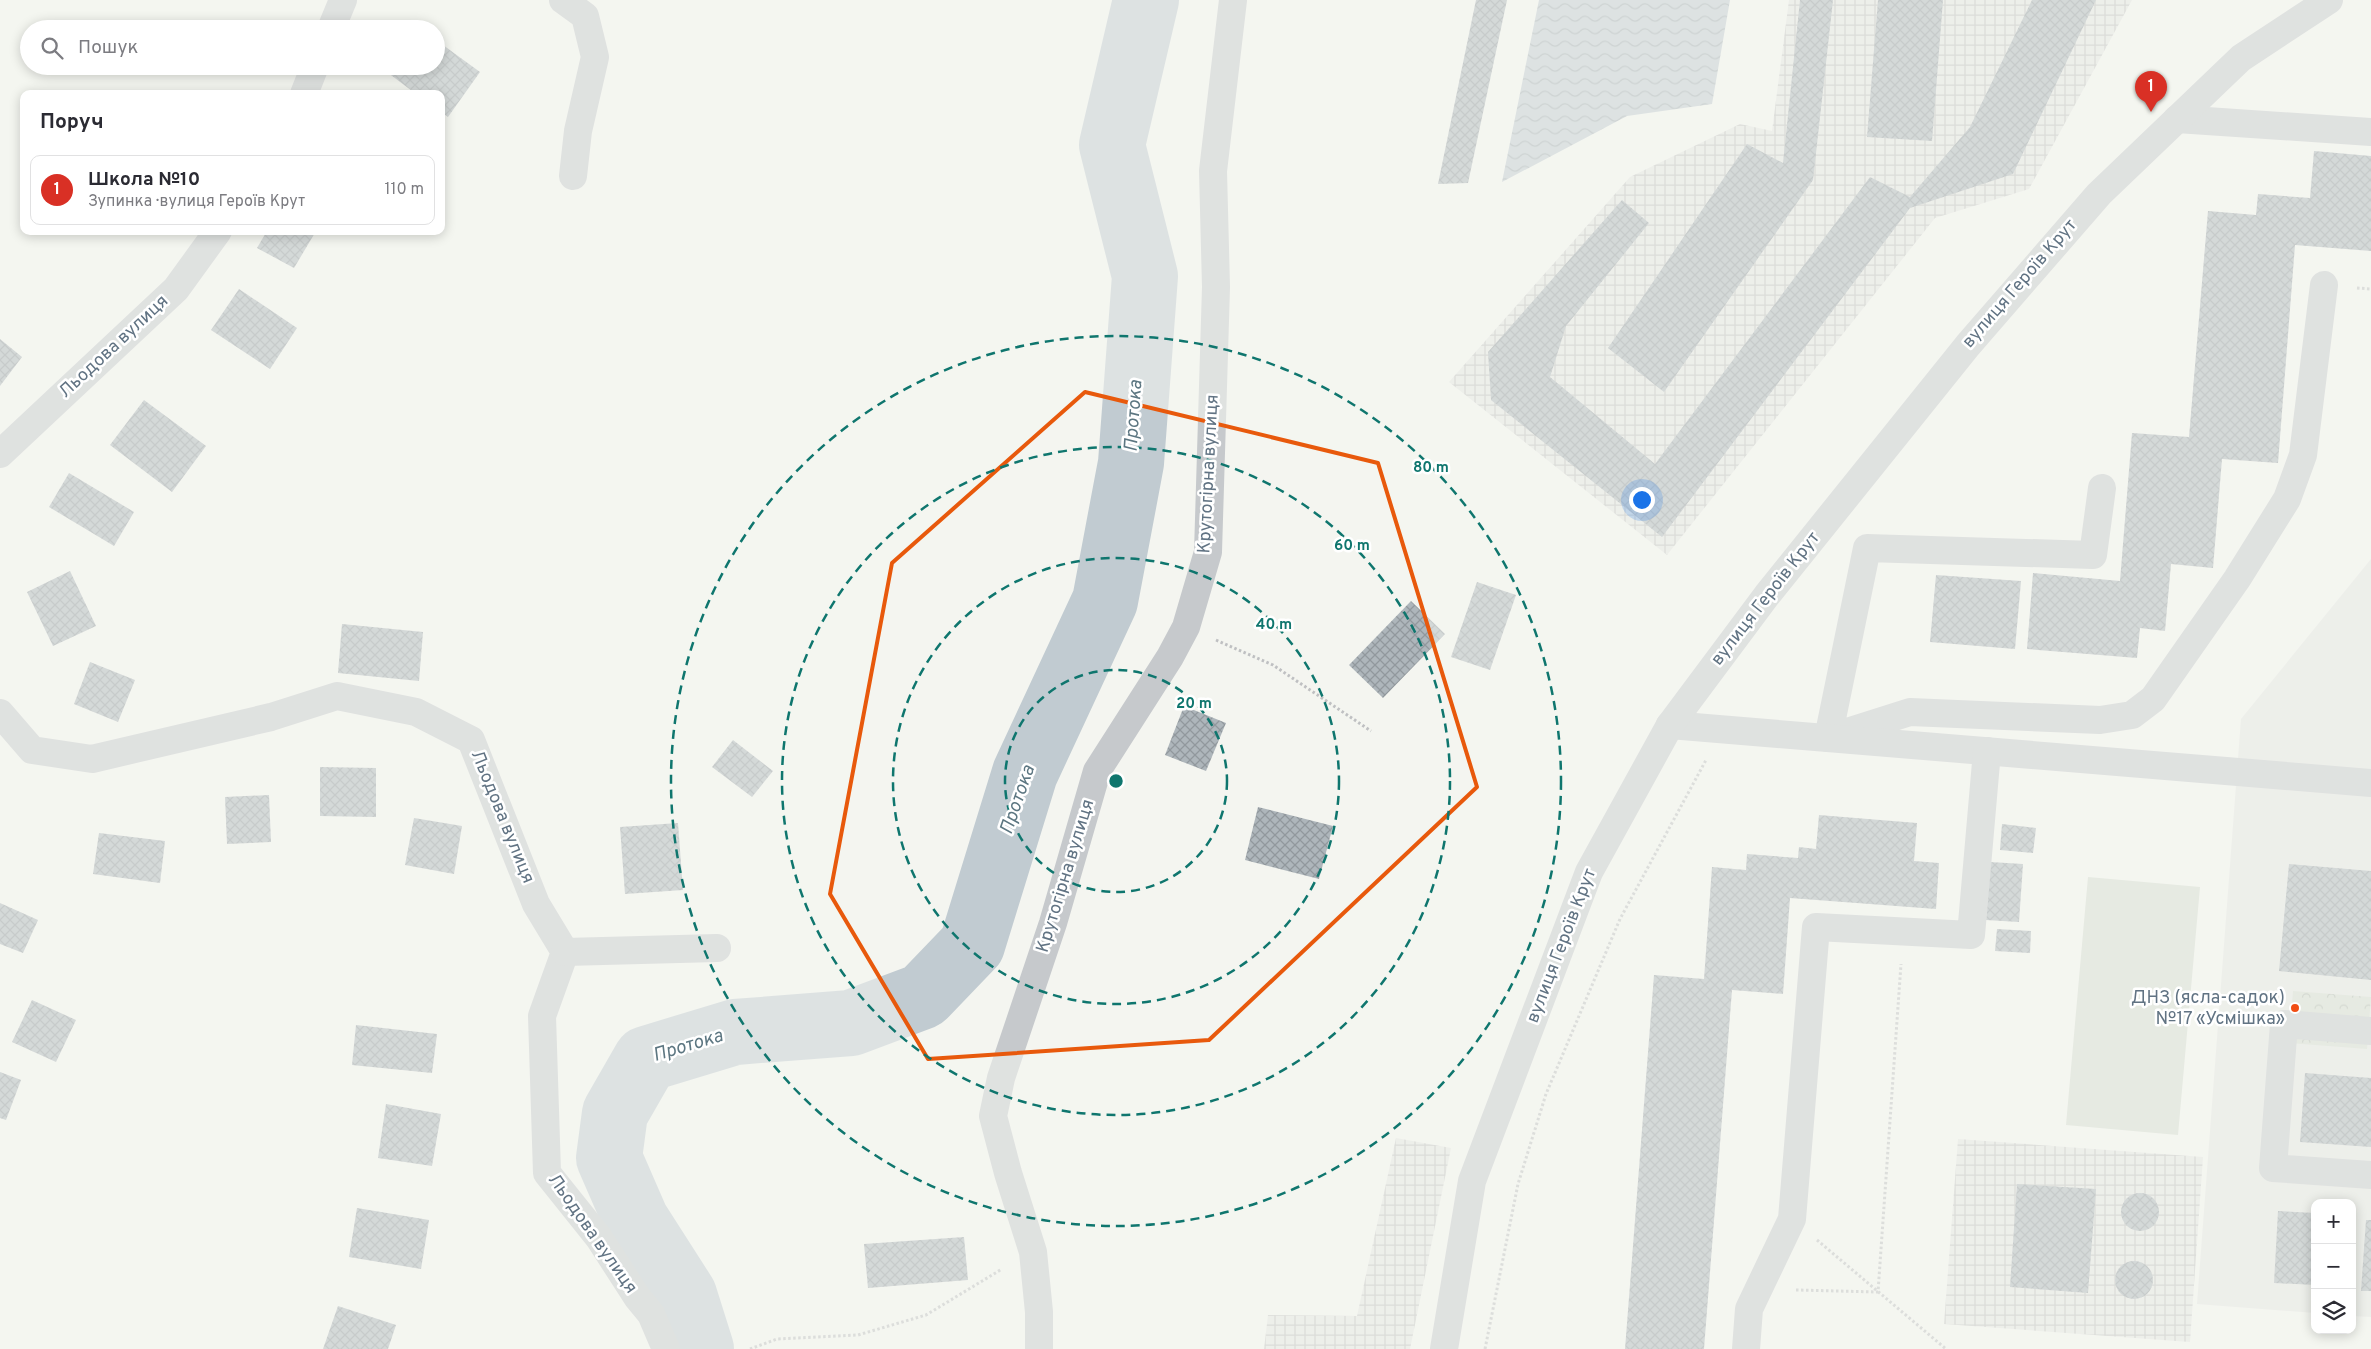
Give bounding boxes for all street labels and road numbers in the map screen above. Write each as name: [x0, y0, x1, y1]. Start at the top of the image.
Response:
street label: вулиця Героїв Крут: [1958, 215, 2082, 353]
street label: Льодова вулиця: [54, 290, 174, 404]
street label: Крутогірна вулиця: [1193, 394, 1225, 554]
street label: вулиця Героїв Крут: [1706, 527, 1826, 671]
street label: Льодова вулиця: [465, 747, 539, 887]
street label: Крутогірна вулиця: [1032, 797, 1100, 955]
street label: вулиця Героїв Крут: [1522, 865, 1602, 1027]
street label: Льодова вулиця: [542, 1169, 642, 1299]

